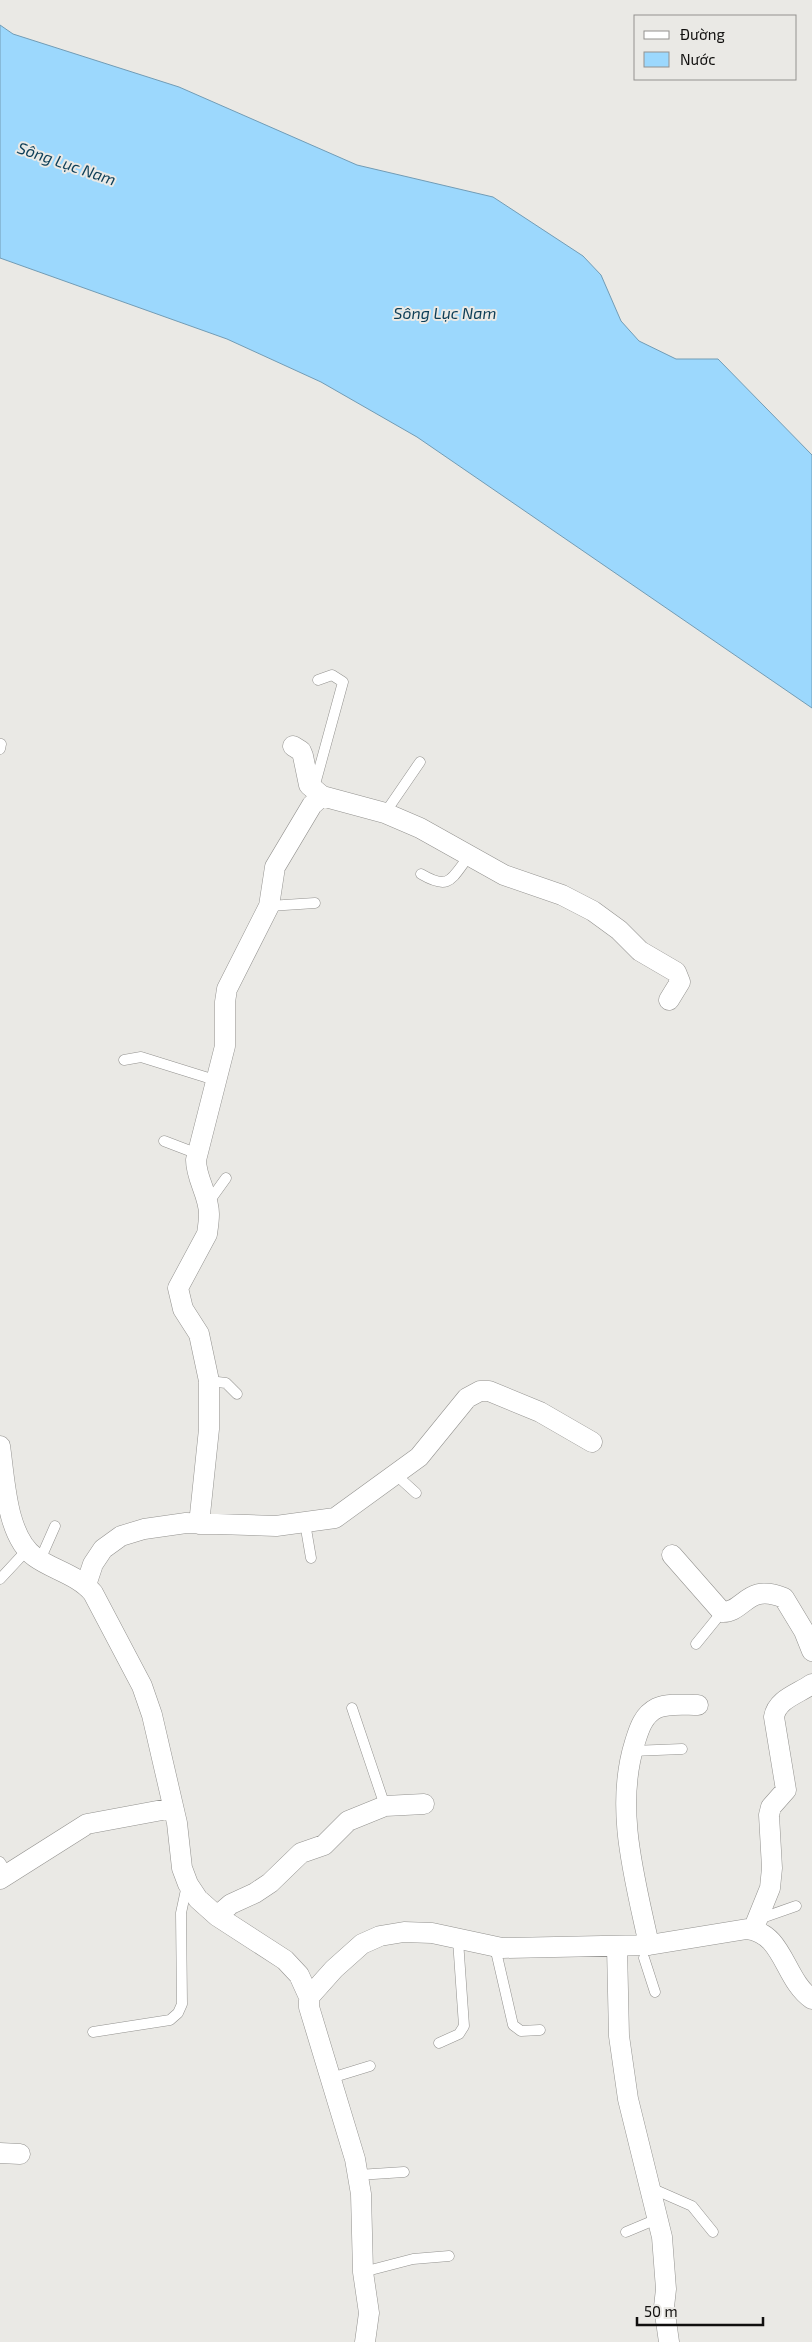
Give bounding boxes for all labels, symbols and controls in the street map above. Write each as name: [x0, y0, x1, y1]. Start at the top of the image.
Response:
legend: [634, 15, 797, 80]
text: Đường: [680, 25, 725, 43]
text: Nước: [680, 50, 716, 68]
water label: Sông Lục Nam: [15, 137, 119, 189]
water label: Sông Lục Nam: [394, 303, 496, 322]
scale bar: [637, 2294, 763, 2326]
text: 50 m: [644, 2302, 678, 2320]

